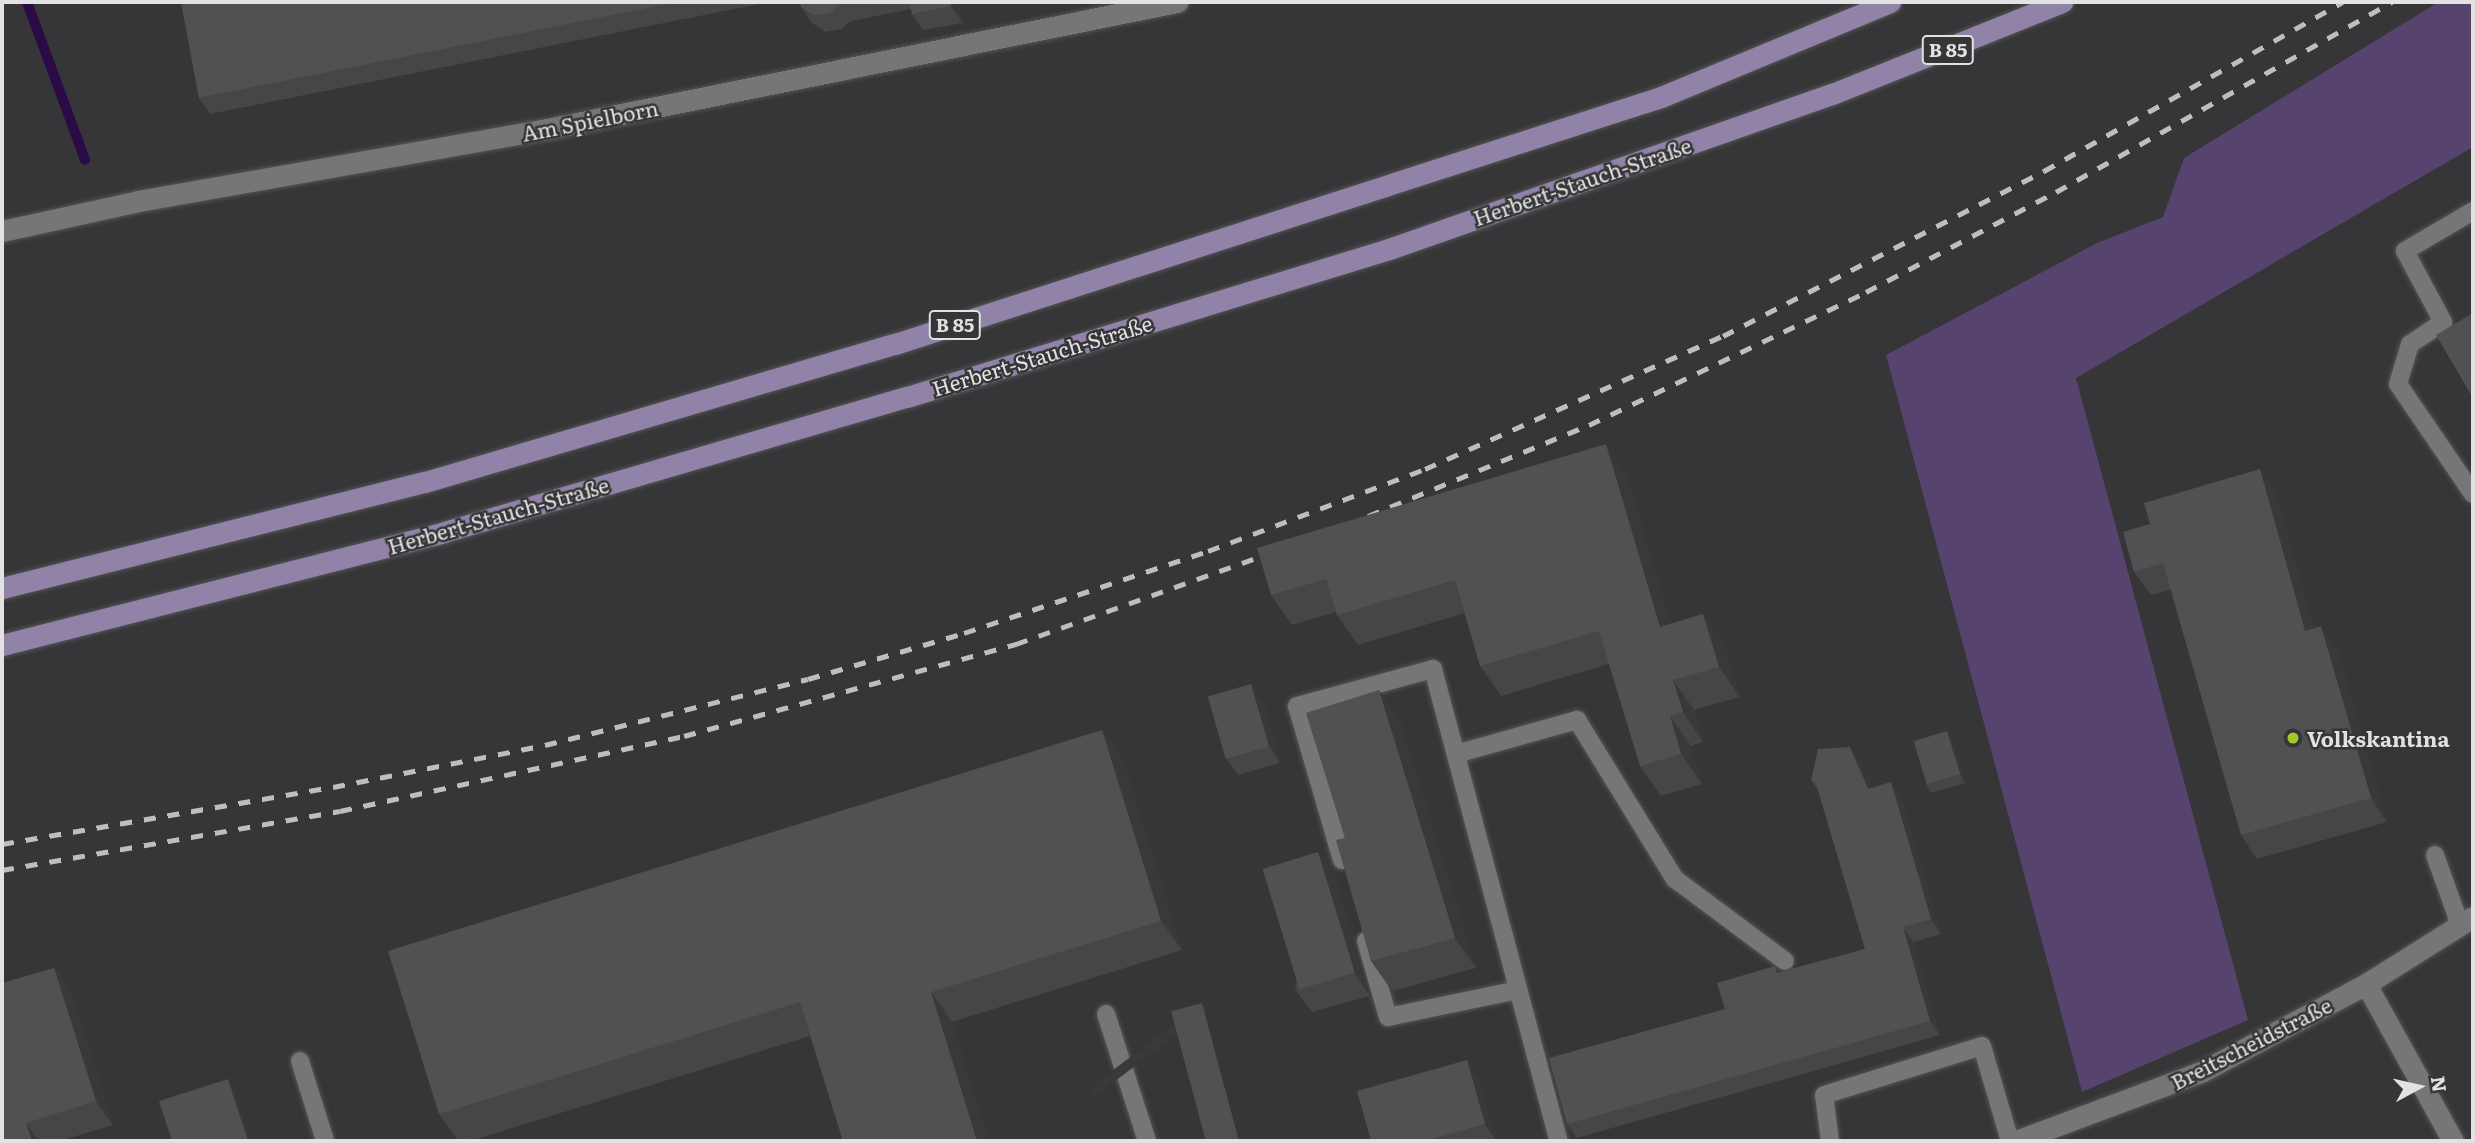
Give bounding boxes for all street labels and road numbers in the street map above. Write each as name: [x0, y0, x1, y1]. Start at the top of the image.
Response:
road number: B 85: [1922, 34, 1974, 66]
street label: Am Spielborn: [520, 94, 660, 146]
street label: Herbert-Stauch-Straße: [1470, 132, 1694, 230]
road number: B 85: [929, 310, 981, 340]
street label: Herbert-Stauch-Straße: [929, 310, 1155, 400]
street label: Herbert-Stauch-Straße: [385, 471, 611, 559]
street label: Breitscheidstraße: [2166, 992, 2336, 1094]

